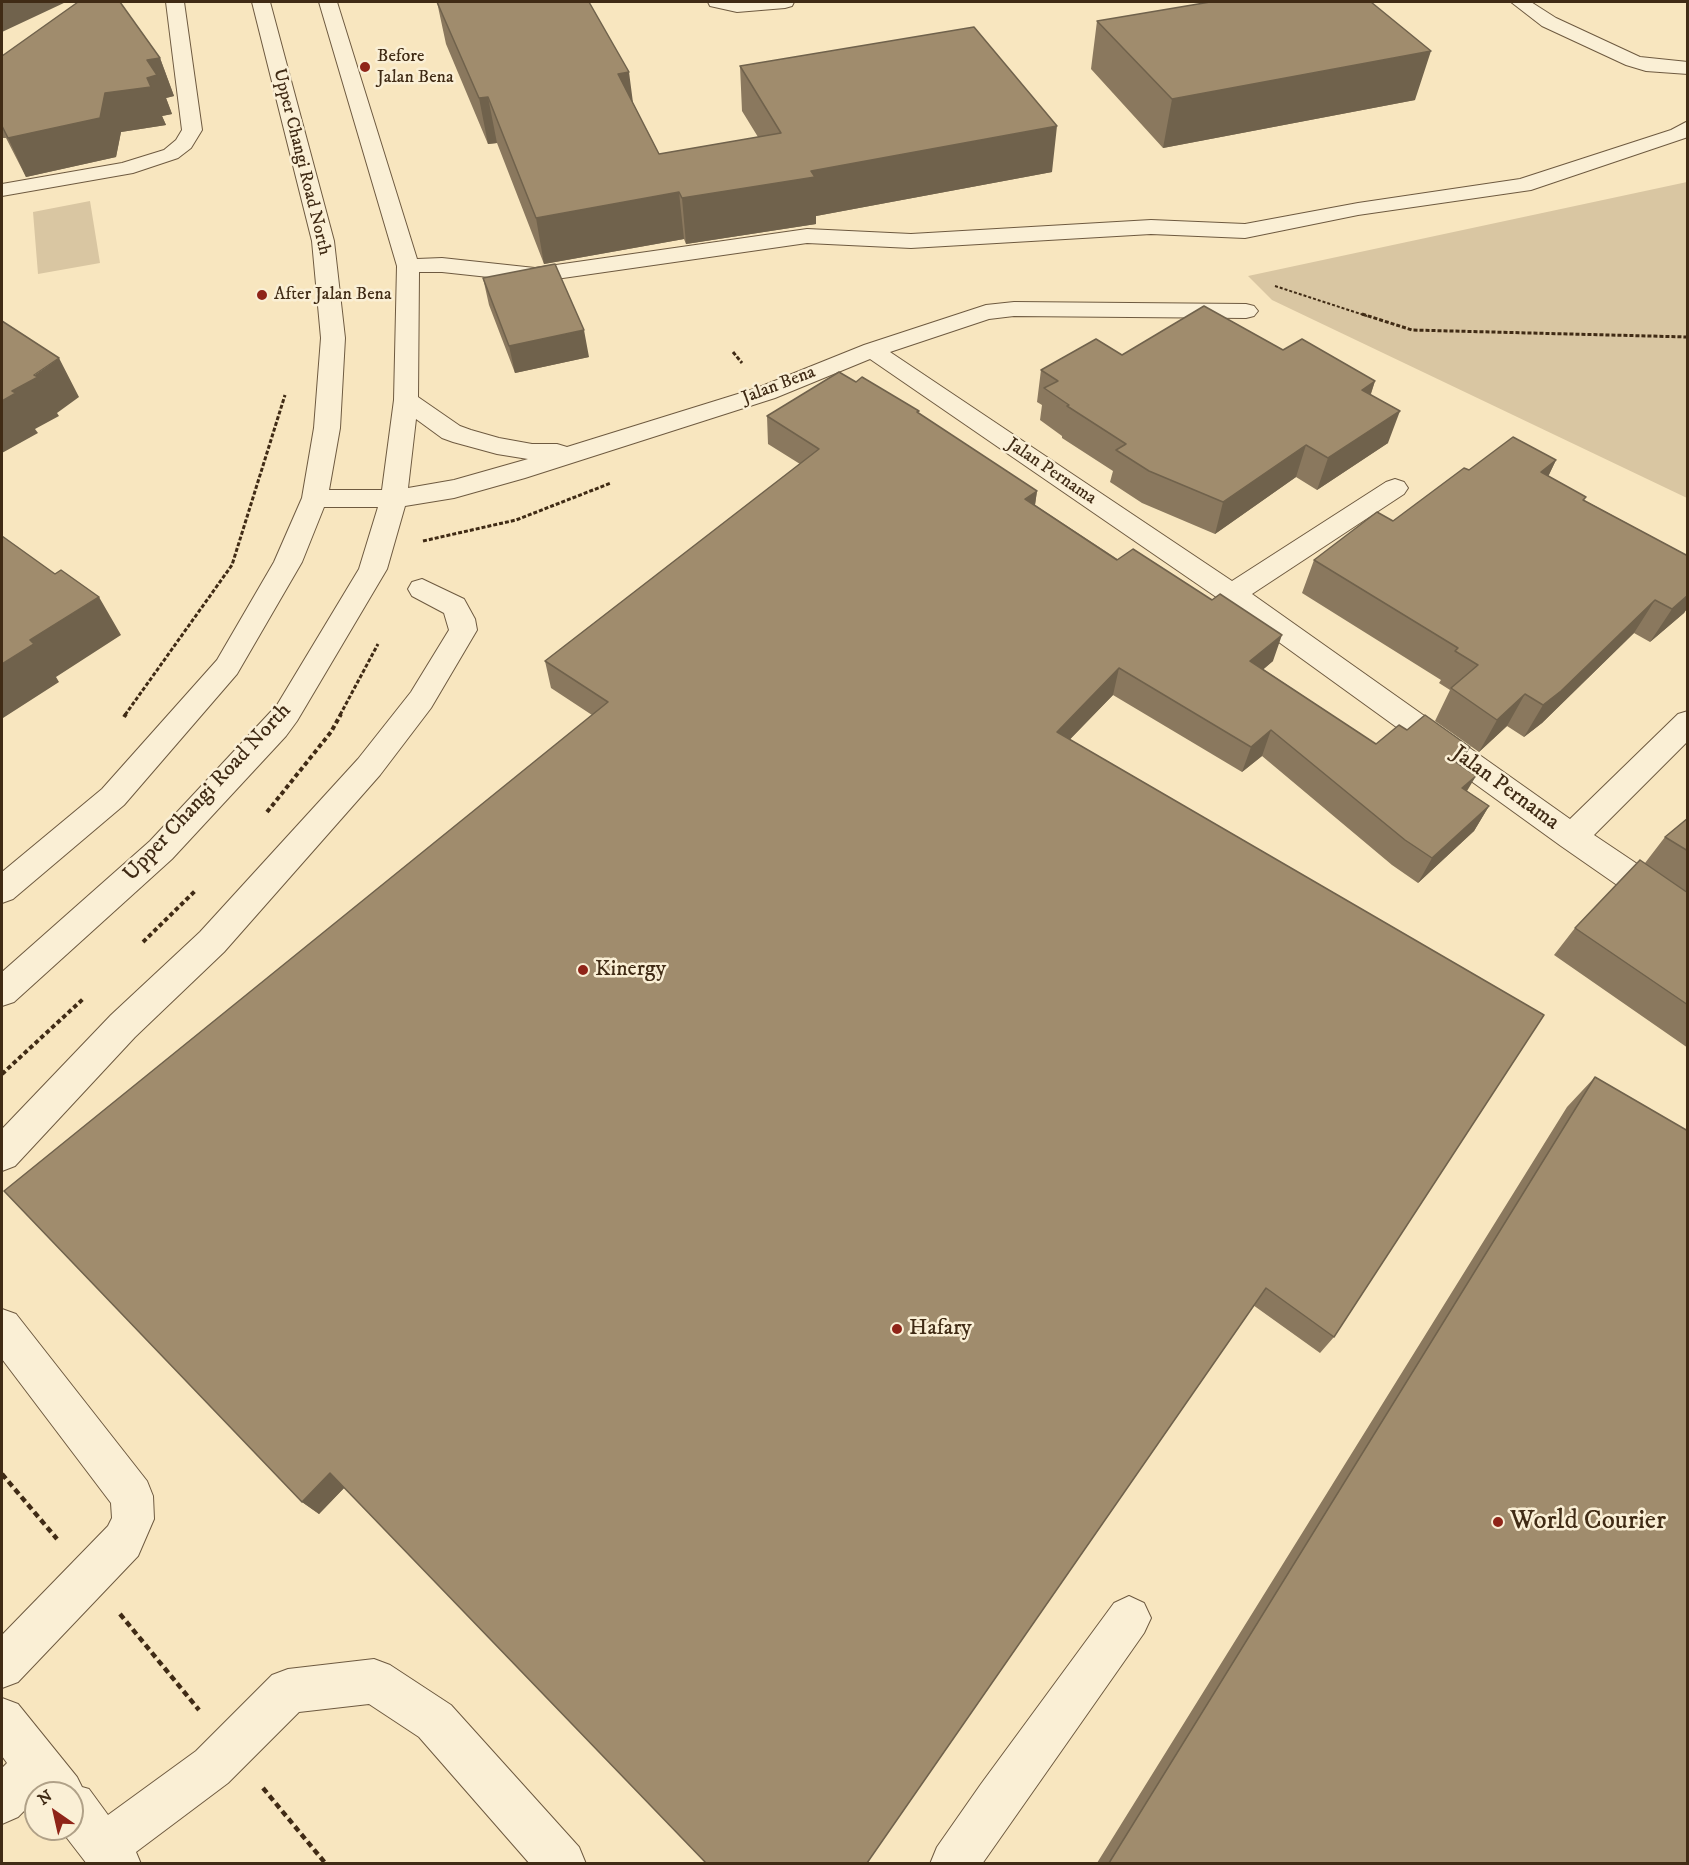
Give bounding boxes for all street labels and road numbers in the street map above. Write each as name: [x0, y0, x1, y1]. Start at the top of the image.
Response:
street label: Upper Changi Road North: [267, 66, 335, 258]
street label: Jalan Bena: [739, 362, 819, 410]
street label: Jalan Pernama: [1002, 434, 1100, 510]
street label: Upper Changi Road North: [119, 698, 297, 888]
street label: Jalan Pernama: [1446, 741, 1564, 837]

